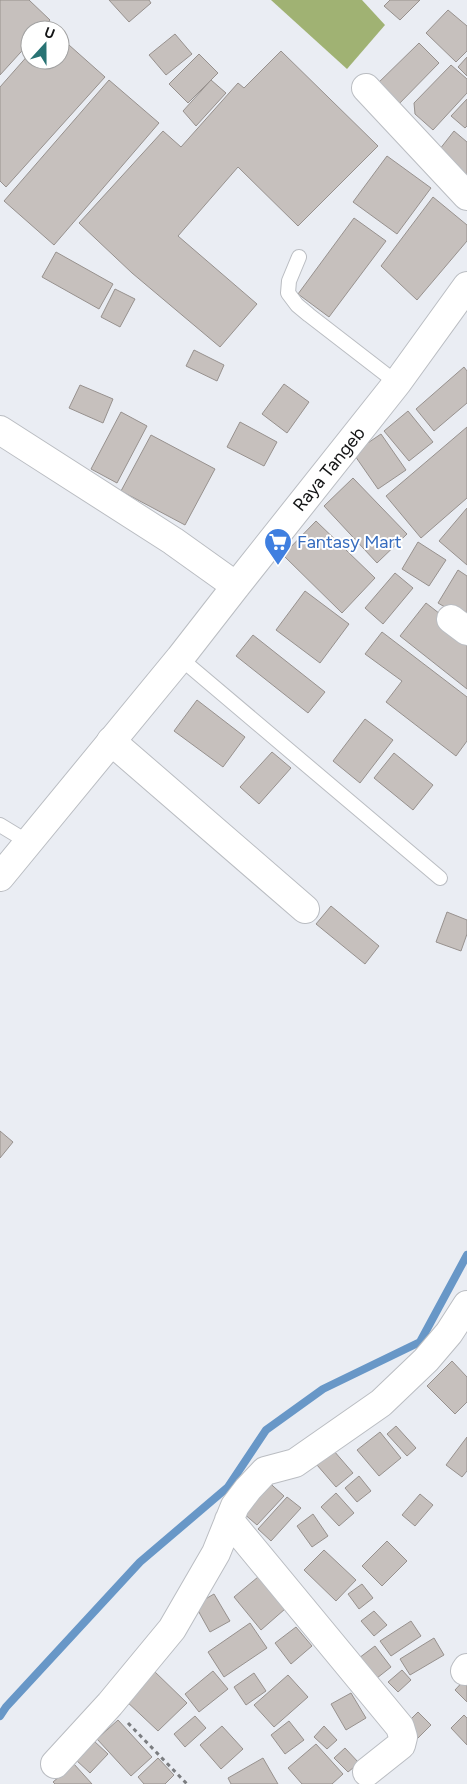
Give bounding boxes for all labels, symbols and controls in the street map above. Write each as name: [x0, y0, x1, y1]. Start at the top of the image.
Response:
north arrow: [20, 20, 70, 70]
text: U: [42, 24, 57, 43]
street label: Raya Tangeb: [288, 422, 370, 516]
supermarket icon: Fantasy Mart: [263, 527, 293, 566]
place label: Fantasy Mart: [297, 531, 402, 553]

